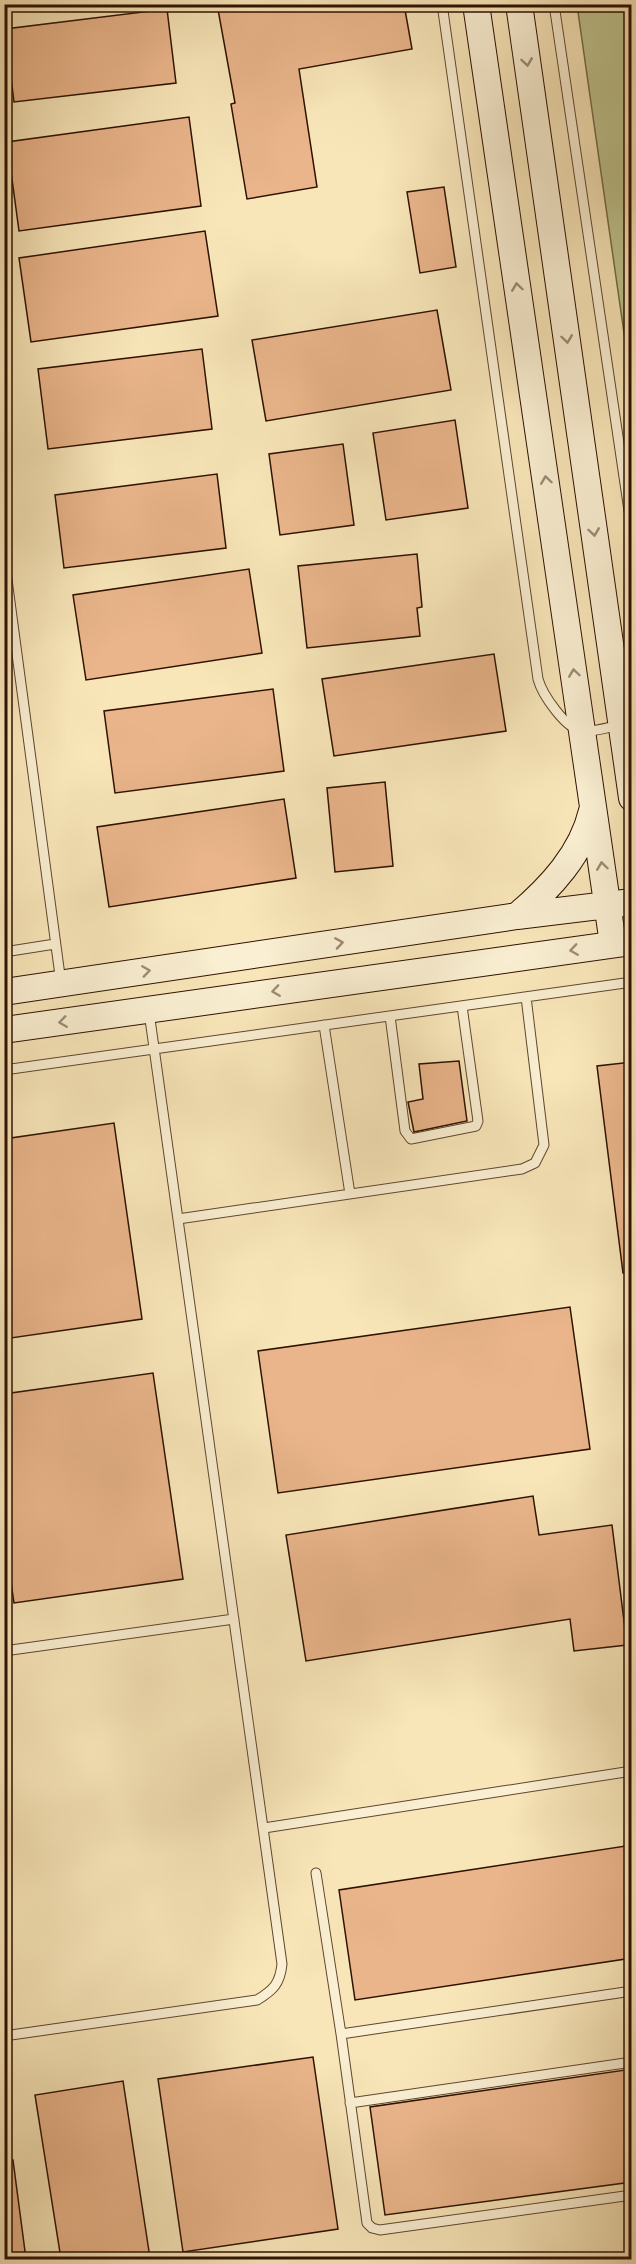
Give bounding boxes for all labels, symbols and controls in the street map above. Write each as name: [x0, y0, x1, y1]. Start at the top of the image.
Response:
one-way arrow: [520, 58, 532, 67]
one-way arrow: [512, 282, 524, 291]
one-way arrow: [560, 334, 572, 343]
one-way arrow: [540, 475, 552, 484]
one-way arrow: [588, 527, 600, 536]
one-way arrow: [568, 668, 580, 677]
one-way arrow: [596, 861, 608, 870]
one-way arrow: [334, 938, 343, 950]
one-way arrow: [569, 943, 578, 955]
one-way arrow: [141, 965, 150, 977]
one-way arrow: [272, 985, 281, 997]
one-way arrow: [58, 1015, 67, 1027]

